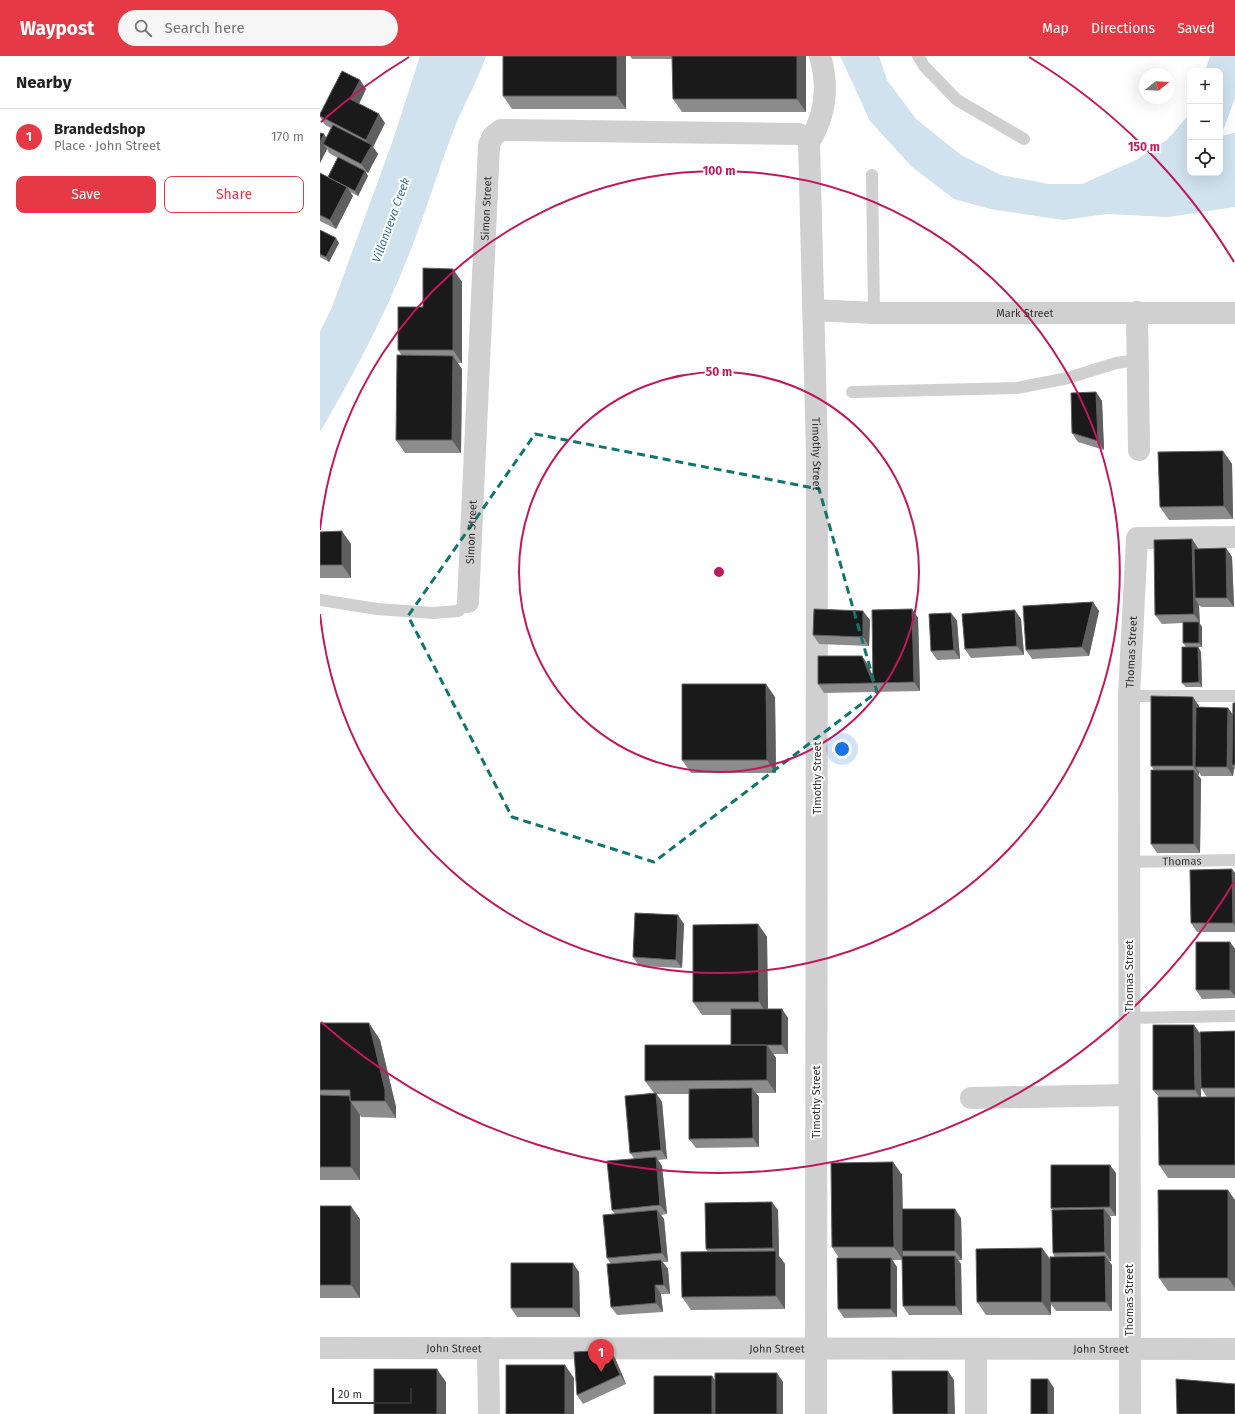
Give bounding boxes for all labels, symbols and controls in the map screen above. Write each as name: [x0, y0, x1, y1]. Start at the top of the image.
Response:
search box: [118, 10, 398, 46]
text: Waypost: [20, 17, 94, 40]
icon: search: [132, 17, 154, 39]
text: Search here: [164, 19, 245, 37]
text: Map: [1042, 20, 1069, 37]
text: Directions: [1091, 20, 1155, 37]
text: Saved: [1177, 20, 1215, 37]
north arrow: [1139, 68, 1175, 104]
map controls: [1187, 68, 1223, 176]
button: +: [1187, 68, 1223, 104]
text: Nearby: [16, 72, 71, 93]
button: −: [1187, 104, 1223, 140]
text: Brandedshop: [54, 120, 146, 138]
text: 1: [26, 129, 32, 144]
text: 170 m: [271, 129, 304, 144]
text: Place · John Street: [54, 138, 161, 153]
text: 150 m: [1128, 140, 1160, 154]
button: locate: [1187, 140, 1223, 176]
text: 100 m: [703, 164, 735, 178]
water label: Villanueva Creek: [369, 175, 413, 264]
button: Save: [16, 176, 156, 213]
button: Share: [164, 176, 304, 213]
street label: Simon Street: [479, 176, 495, 241]
street label: Mark Street: [996, 307, 1054, 320]
text: 50 m: [706, 365, 732, 379]
street label: Timothy Street: [809, 417, 823, 491]
street label: Simon Street: [464, 500, 480, 564]
centre of rings: [712, 565, 726, 579]
street label: Thomas Street: [1123, 616, 1140, 688]
your location: [832, 739, 852, 759]
street label: Timothy Street: [811, 741, 824, 815]
street label: Thomas: [1162, 855, 1202, 868]
street label: Thomas Street: [1123, 940, 1136, 1012]
street label: Timothy Street: [810, 1065, 823, 1139]
street label: Thomas Street: [1123, 1264, 1136, 1336]
pin: 1: [588, 1339, 614, 1372]
street label: John Street: [426, 1342, 482, 1355]
street label: John Street: [749, 1342, 805, 1356]
street label: John Street: [1073, 1343, 1129, 1356]
scale bar: [332, 1386, 412, 1405]
text: 20 m: [338, 1388, 362, 1401]

